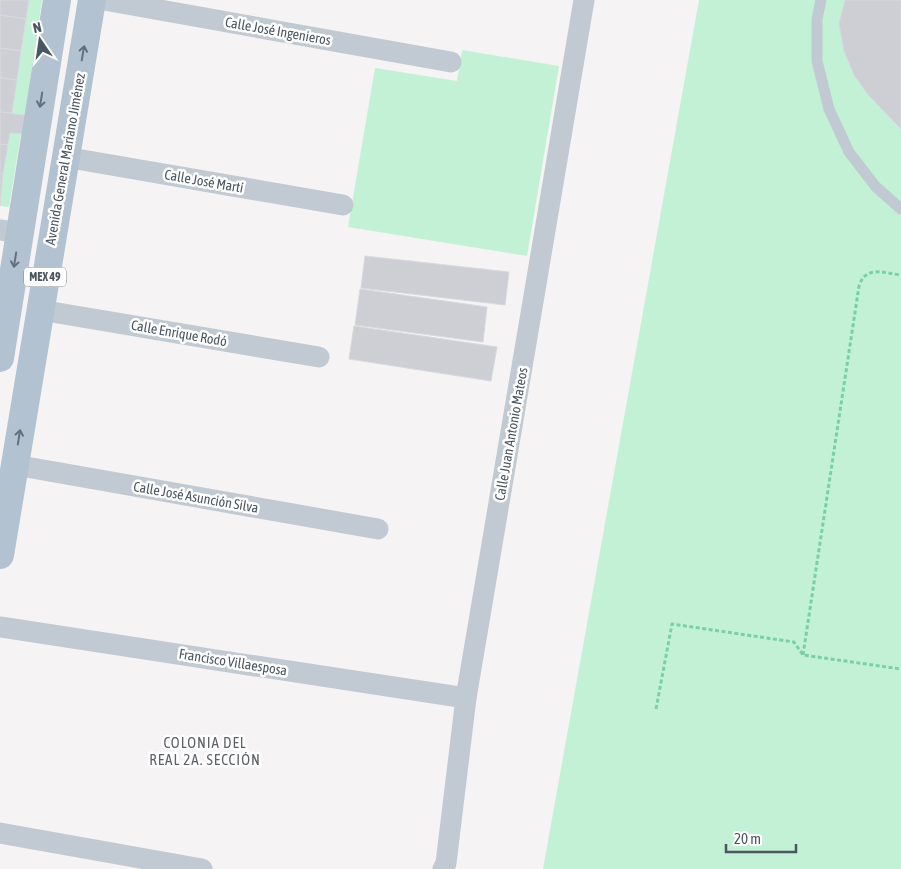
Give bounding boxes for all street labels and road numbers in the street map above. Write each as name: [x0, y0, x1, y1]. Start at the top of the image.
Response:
street label: Calle José Ingenieros: [224, 14, 332, 48]
street label: Avenida General Mariano Jiménez: [42, 72, 88, 246]
street label: Calle José Martí: [163, 166, 245, 196]
road number: MEX 49: [24, 268, 66, 286]
street label: Calle Enrique Rodó: [130, 317, 228, 349]
street label: Calle Juan Antonio Mateos: [491, 366, 531, 502]
street label: Calle José Asunción Silva: [132, 478, 260, 516]
street label: Francisco Villaesposa: [178, 646, 288, 678]

